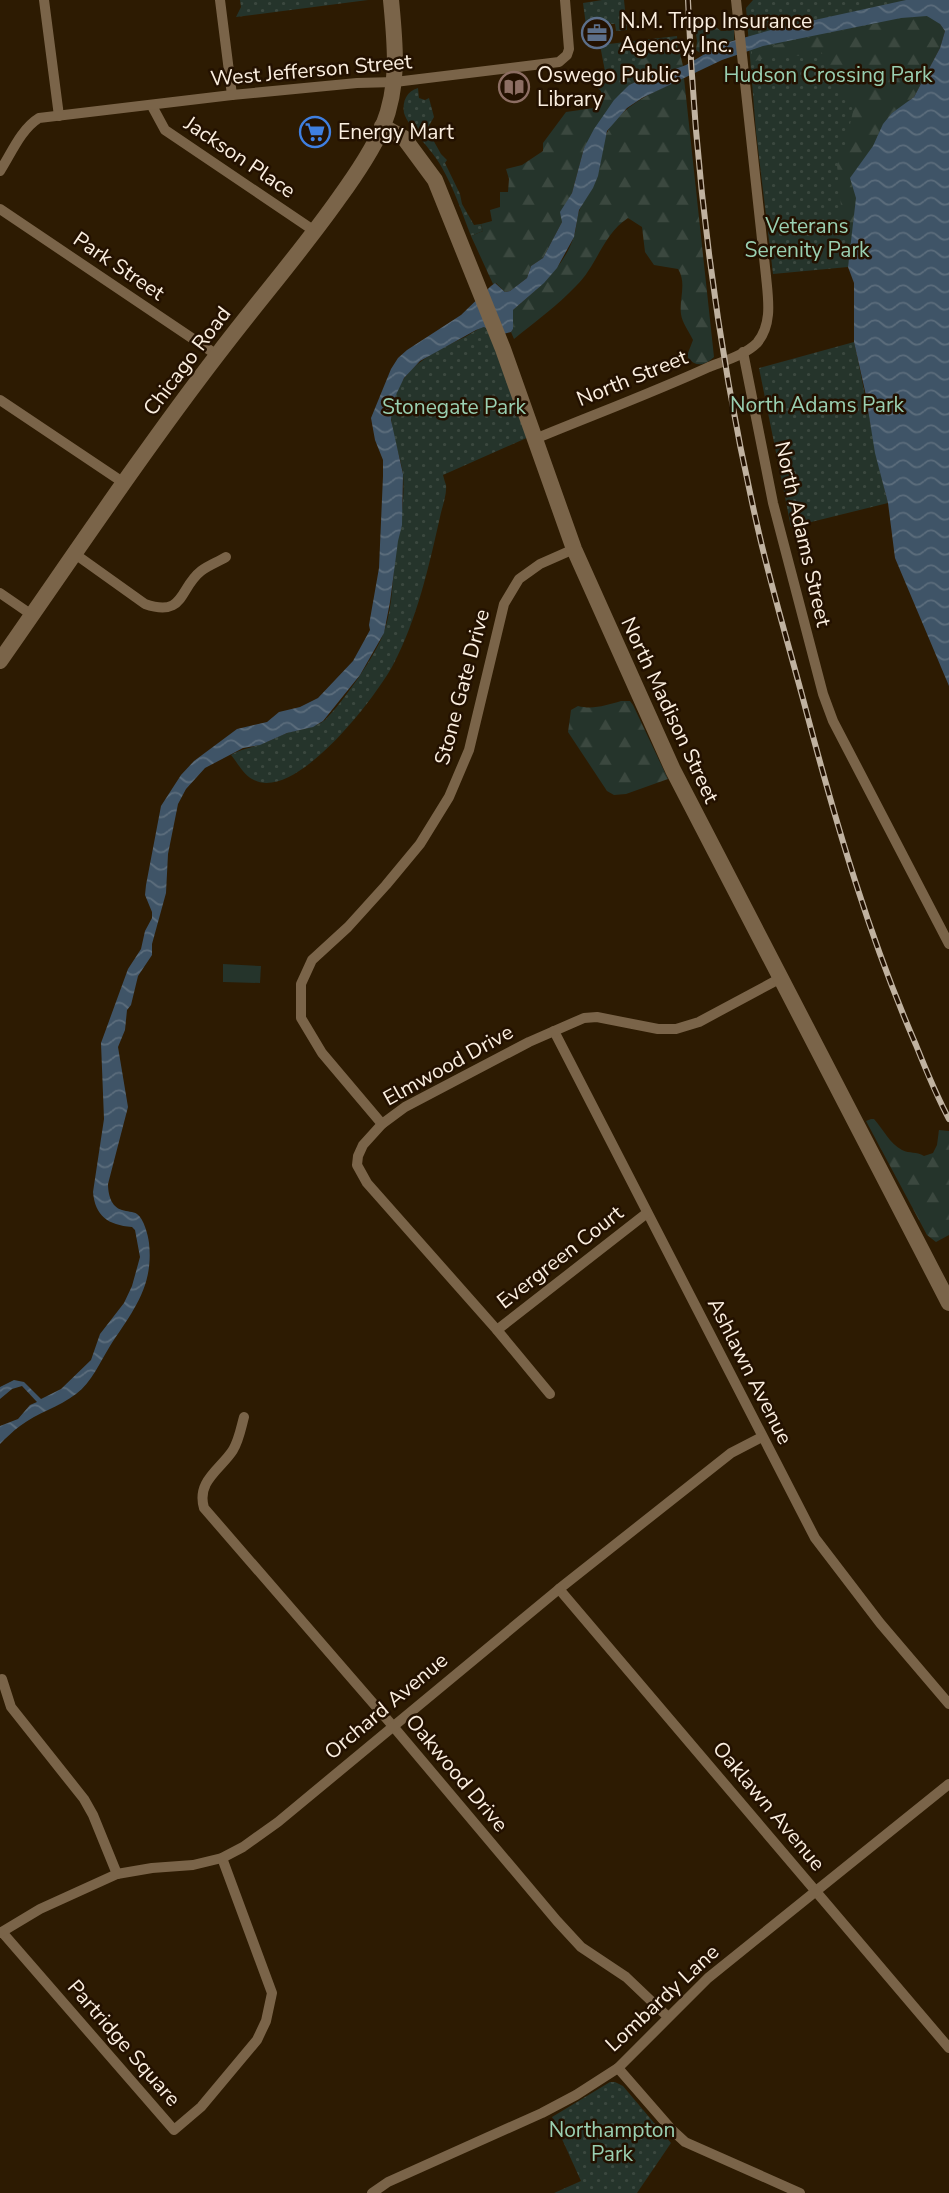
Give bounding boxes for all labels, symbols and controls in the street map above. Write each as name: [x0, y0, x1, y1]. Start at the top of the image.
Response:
place label: N.M. Tripp Insurance Agency, Inc.: [620, 7, 812, 59]
office icon: N.M. Tripp Insurance Agency, Inc.: [580, 16, 614, 50]
street label: West Jefferson Street: [209, 47, 414, 93]
place label: Oswego Public Library: [537, 61, 679, 113]
park label: Hudson Crossing Park: [724, 61, 933, 89]
library icon: Oswego Public Library: [497, 70, 531, 104]
street label: Jackson Place: [178, 109, 301, 205]
supermarket icon: Energy Mart: [298, 115, 332, 149]
place label: Energy Mart: [338, 118, 454, 146]
park label: Veterans Serenity Park: [744, 212, 870, 264]
street label: Park Street: [68, 225, 171, 307]
street label: Chicago Road: [137, 301, 237, 421]
street label: North Street: [572, 343, 692, 413]
park label: North Adams Park: [730, 391, 904, 419]
park label: Stonegate Park: [382, 393, 527, 421]
street label: North Adams Street: [768, 439, 838, 630]
street label: Stone Gate Drive: [428, 606, 496, 768]
street label: North Madison Street: [615, 612, 726, 808]
street label: Elmwood Drive: [378, 1018, 518, 1112]
street label: Evergreen Court: [491, 1198, 629, 1315]
street label: Ashlawn Avenue: [701, 1293, 799, 1449]
street label: Orchard Avenue: [318, 1646, 454, 1766]
street label: Oakwood Drive: [399, 1708, 515, 1838]
street label: Oaklawn Avenue: [706, 1735, 832, 1877]
street label: Lombardy Lane: [599, 1938, 725, 2058]
street label: Partridge Square: [61, 1974, 187, 2112]
park label: Northampton Park: [549, 2116, 675, 2168]

